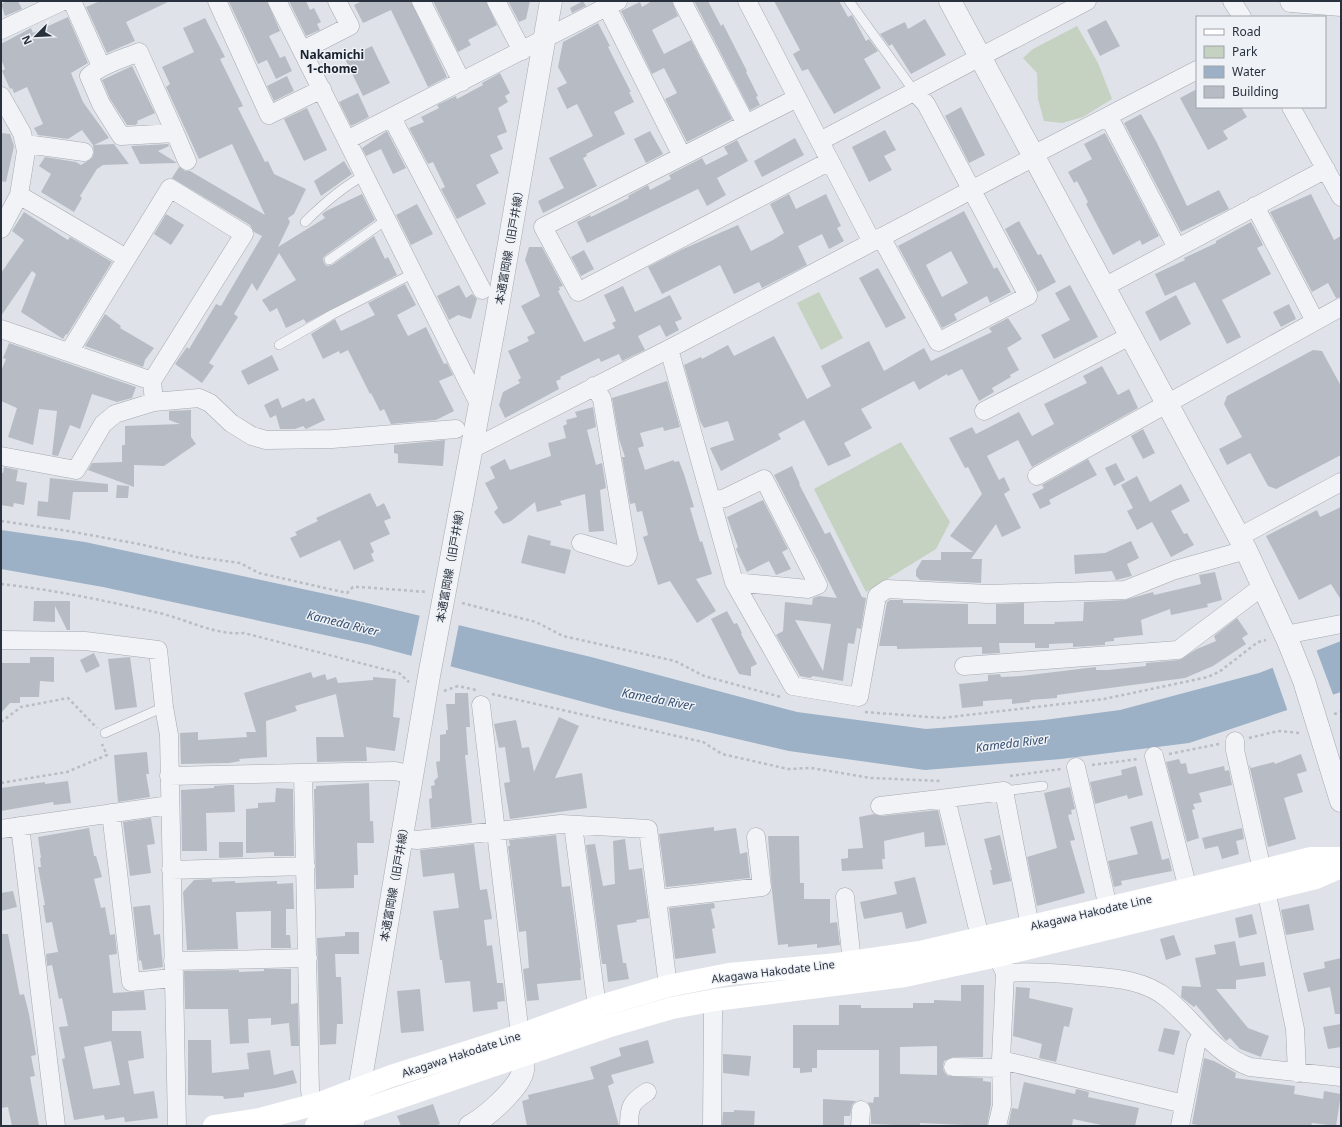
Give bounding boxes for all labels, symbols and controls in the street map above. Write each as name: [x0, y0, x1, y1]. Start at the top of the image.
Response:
north arrow: [16, 16, 56, 56]
legend: [1196, 16, 1326, 108]
text: Road: [1232, 23, 1261, 40]
text: N: [18, 33, 35, 47]
text: Park: [1232, 43, 1258, 60]
district label: Nakamichi 1-chome: [300, 46, 364, 77]
text: Water: [1232, 63, 1266, 80]
text: Building: [1232, 83, 1279, 100]
street label: 本通富岡線（旧戸井線）: [491, 184, 527, 306]
street label: 本通富岡線（旧戸井線）: [432, 502, 468, 624]
water label: Kameda River: [305, 606, 382, 640]
water label: Kameda River: [620, 684, 697, 715]
water label: Kameda River: [975, 730, 1051, 756]
street label: 本通富岡線（旧戸井線）: [376, 821, 412, 943]
street label: Akagawa Hakodate Line: [1029, 891, 1153, 933]
street label: Akagawa Hakodate Line: [710, 956, 836, 986]
street label: Akagawa Hakodate Line: [400, 1028, 522, 1080]

